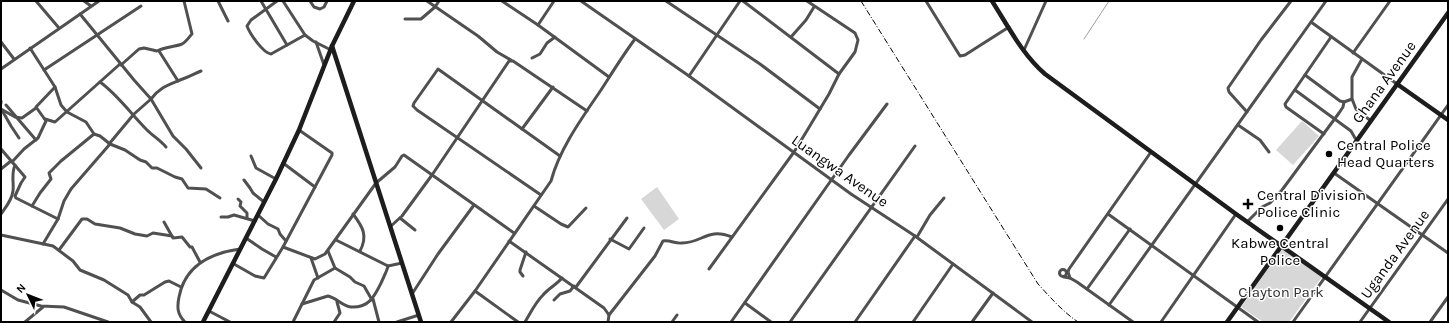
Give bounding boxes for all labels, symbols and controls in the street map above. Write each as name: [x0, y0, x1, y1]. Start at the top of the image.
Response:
street label: Ghana Avenue: [1348, 37, 1420, 127]
street label: Luangwa Avenue: [788, 131, 892, 211]
place label: Central Police Head Quarters: [1337, 136, 1435, 171]
marker: Central Police Head Quarters: [1324, 149, 1334, 159]
place label: Central Division Police Clinic: [1257, 186, 1366, 221]
marker: Central Division Police Clinic: [1242, 198, 1254, 210]
street label: Uganda Avenue: [1357, 206, 1433, 302]
marker: Kabwe Central Police: [1275, 223, 1285, 233]
place label: Kabwe Central Police: [1231, 234, 1329, 269]
north arrow: [8, 275, 48, 315]
text: N: [14, 281, 28, 296]
park label: Clayton Park: [1238, 283, 1324, 301]

